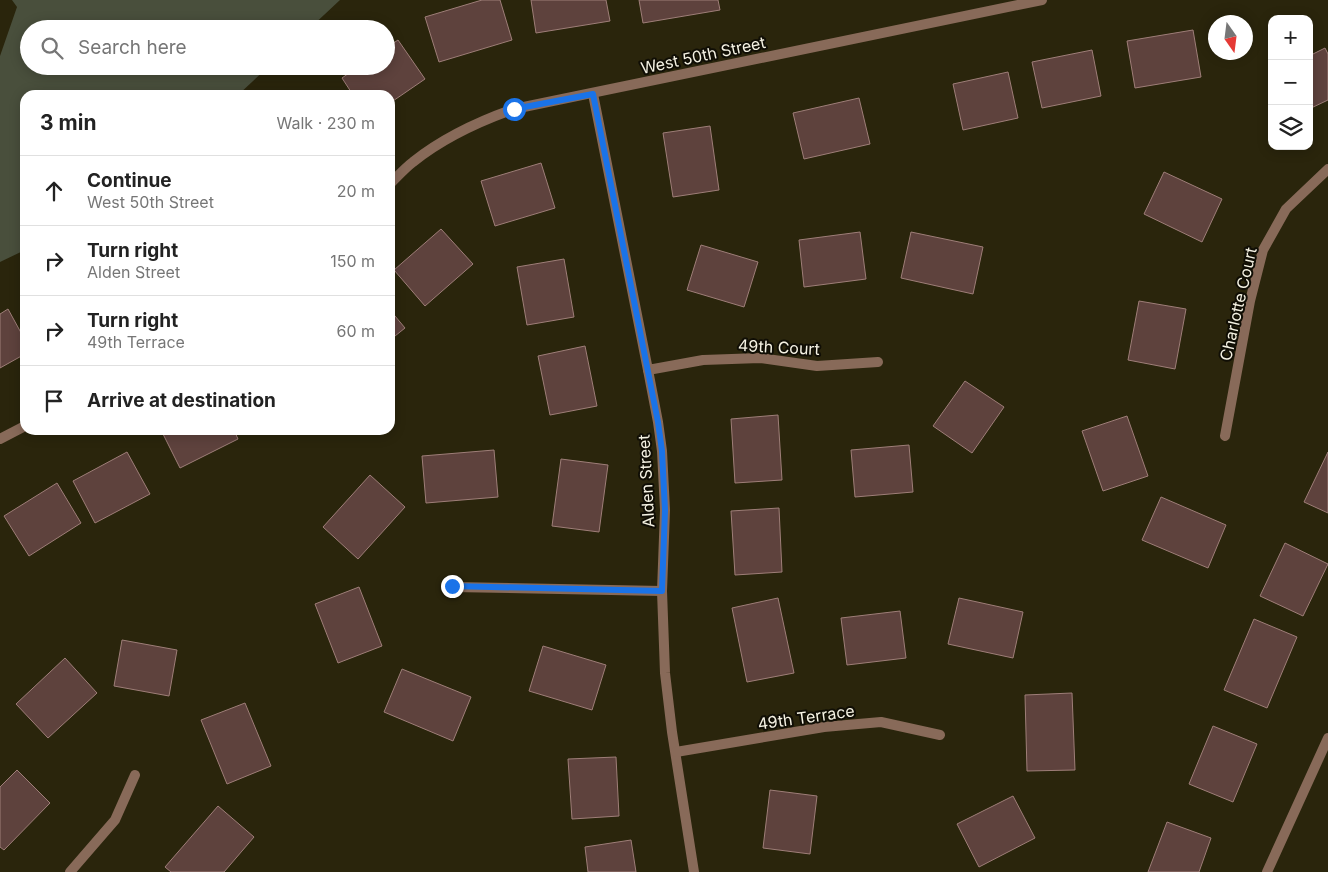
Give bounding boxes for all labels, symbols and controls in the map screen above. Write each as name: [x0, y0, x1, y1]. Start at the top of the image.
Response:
north arrow: [1208, 15, 1253, 60]
map controls: [1268, 15, 1313, 150]
button: +: [1268, 15, 1313, 60]
search box: [20, 20, 395, 75]
street label: West 50th Street: [639, 32, 767, 78]
icon: search: [38, 34, 66, 62]
text: Search here: [78, 36, 187, 59]
button: −: [1268, 60, 1313, 105]
route start: [503, 98, 526, 121]
button: layers: [1268, 105, 1313, 150]
text: 3 min: [40, 110, 96, 135]
text: Walk · 230 m: [277, 113, 375, 133]
text: Continue: [87, 169, 172, 192]
icon: ahead: [40, 177, 68, 205]
text: 20 m: [337, 181, 375, 201]
text: West 50th Street: [87, 192, 214, 212]
text: Turn right: [87, 239, 178, 262]
street label: Charlotte Court: [1215, 245, 1261, 363]
icon: right: [40, 247, 68, 275]
text: 150 m: [330, 251, 375, 271]
text: Alden Street: [87, 262, 180, 282]
text: Turn right: [87, 309, 178, 332]
icon: right: [40, 317, 68, 345]
text: 60 m: [336, 321, 375, 341]
text: 49th Terrace: [87, 332, 185, 352]
street label: 49th Court: [738, 335, 820, 359]
icon: arrive: [40, 387, 68, 415]
text: Arrive at destination: [87, 389, 276, 412]
street label: Alden Street: [634, 434, 658, 528]
route end: [441, 575, 464, 598]
street label: 49th Terrace: [756, 700, 856, 734]

